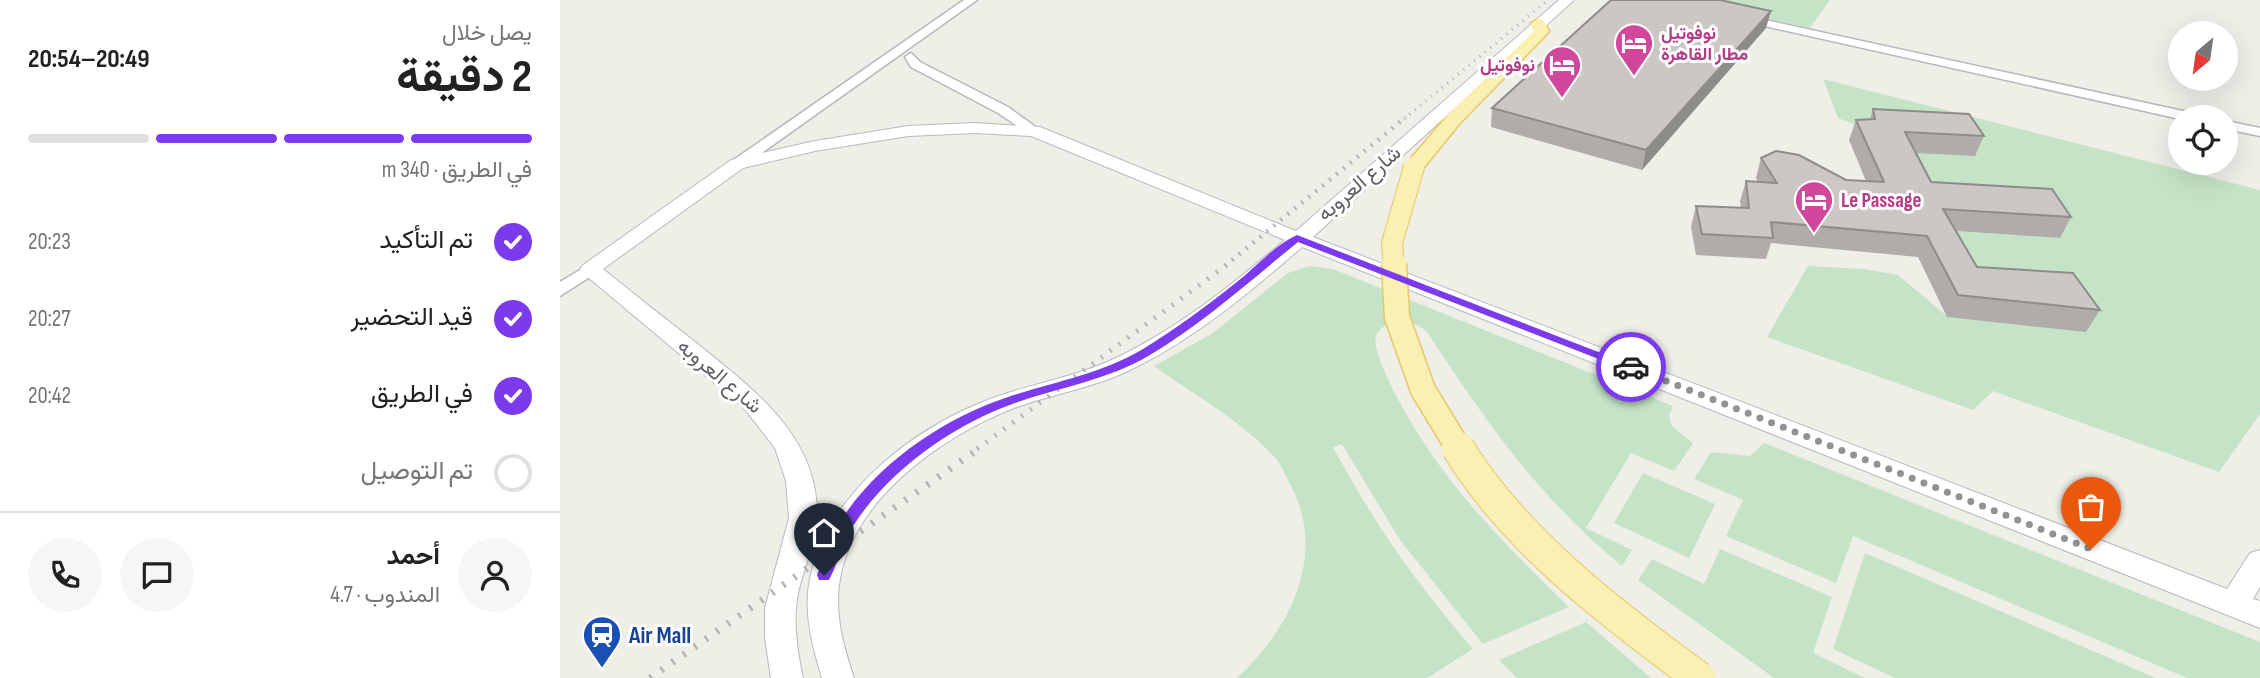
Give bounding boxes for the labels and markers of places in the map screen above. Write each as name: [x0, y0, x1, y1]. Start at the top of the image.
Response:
hotel icon: نوفوتيل مطار القاهرة: [1613, 22, 1655, 77]
place label: نوفوتيل مطار القاهرة: [1661, 23, 1749, 65]
hotel icon: نوفوتيل: [1541, 44, 1583, 99]
place label: نوفوتيل: [1480, 55, 1535, 76]
hotel icon: Le Passage: [1793, 179, 1835, 234]
place label: Le Passage: [1841, 188, 1921, 213]
pin: [2061, 477, 2121, 549]
pin: [794, 503, 854, 575]
station icon: Air Mall: [581, 614, 623, 669]
place label: Air Mall: [628, 621, 691, 650]

